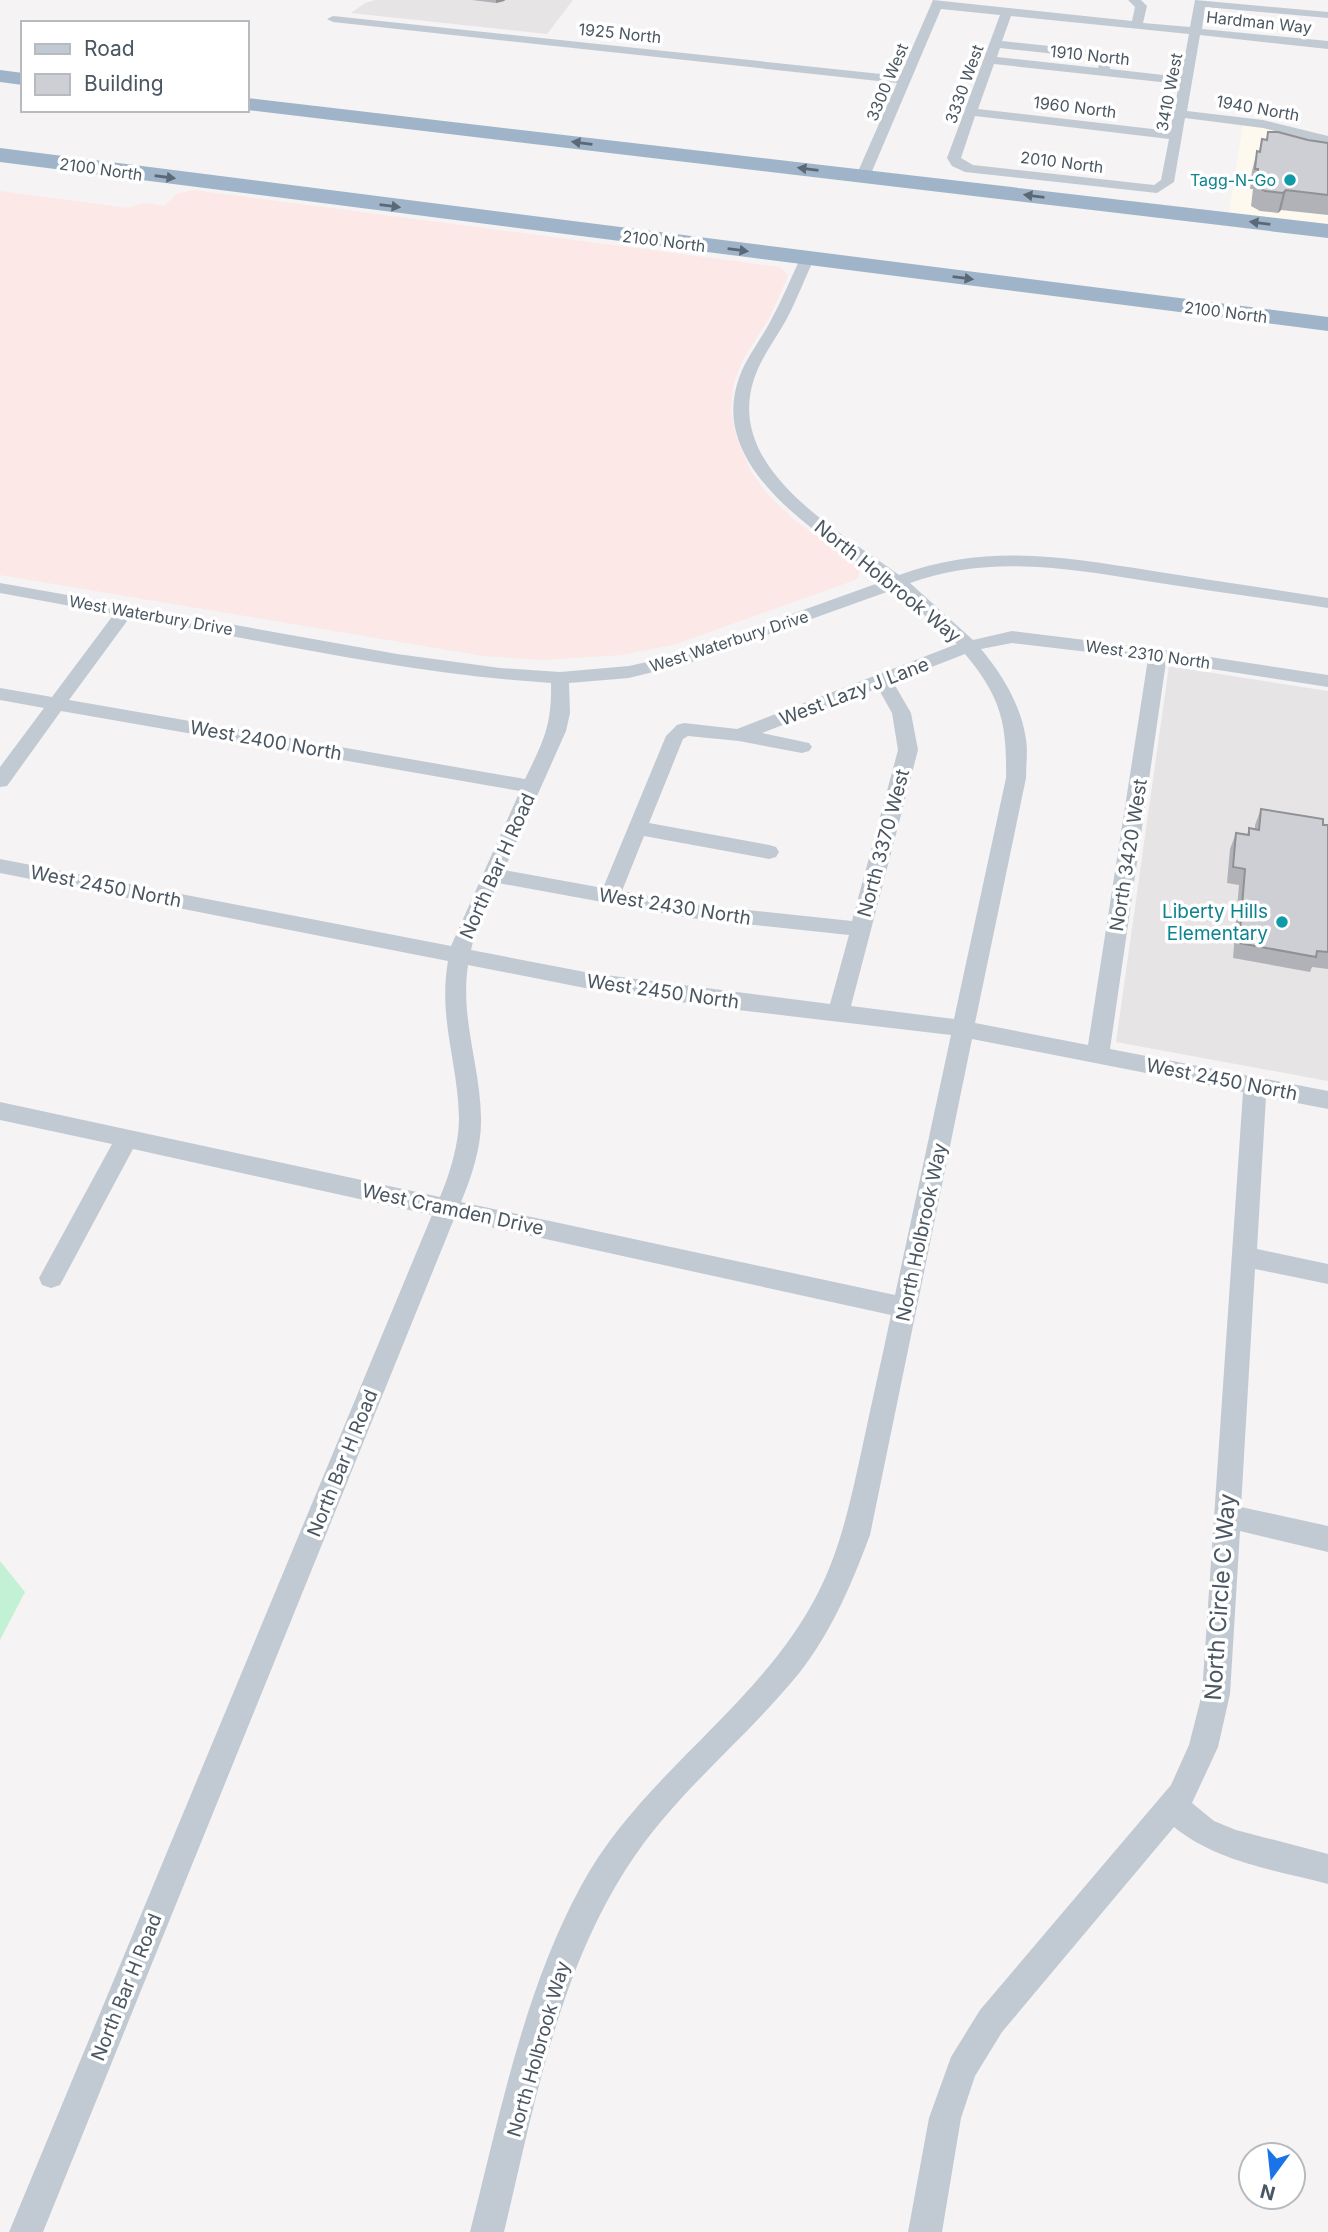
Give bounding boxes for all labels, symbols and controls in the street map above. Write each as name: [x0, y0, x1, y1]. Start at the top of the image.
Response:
street label: Hardman Way: [1205, 7, 1313, 37]
street label: 1925 North: [578, 19, 662, 47]
legend: [21, 21, 248, 112]
text: Road: [84, 36, 135, 61]
street label: 3300 West: [862, 40, 912, 124]
street label: 1910 North: [1049, 41, 1131, 69]
street label: 3330 West: [941, 42, 987, 126]
street label: 3410 West: [1152, 51, 1186, 133]
text: Building: [84, 71, 164, 96]
street label: 1940 North: [1215, 91, 1301, 125]
street label: 1960 North: [1032, 92, 1118, 122]
one-way arrow: [571, 137, 593, 148]
street label: 2010 North: [1019, 147, 1105, 177]
street label: 2100 North: [58, 153, 144, 185]
one-way arrow: [797, 164, 819, 175]
place label: Tagg-N-Go: [1190, 170, 1276, 190]
one-way arrow: [154, 172, 176, 183]
marker: Tagg-N-Go: [1282, 172, 1298, 188]
one-way arrow: [1023, 191, 1045, 202]
one-way arrow: [380, 201, 402, 212]
one-way arrow: [1249, 217, 1271, 228]
street label: 2100 North: [621, 226, 707, 256]
one-way arrow: [727, 244, 749, 255]
one-way arrow: [953, 273, 975, 284]
street label: 2100 North: [1183, 297, 1269, 327]
street label: North Holbrook Way: [810, 515, 966, 648]
street label: West Waterbury Drive: [68, 591, 234, 639]
street label: West Waterbury Drive: [647, 606, 811, 676]
street label: West 2310 North: [1084, 635, 1212, 673]
street label: West Lazy J Lane: [776, 652, 932, 731]
street label: West 2400 North: [188, 716, 344, 765]
street label: North 3370 West: [853, 767, 914, 920]
street label: North 3420 West: [1105, 777, 1152, 933]
street label: North Bar H Road: [455, 790, 540, 943]
street label: West 2450 North: [28, 861, 183, 912]
street label: West 2430 North: [597, 883, 753, 930]
place label: Liberty Hills Elementary: [1162, 900, 1268, 945]
marker: Liberty Hills Elementary: [1274, 914, 1290, 930]
street label: West 2450 North: [585, 969, 741, 1014]
street label: West 2450 North: [1144, 1054, 1299, 1105]
street label: North Holbrook Way: [891, 1140, 952, 1323]
street label: West Cramden Drive: [360, 1179, 546, 1240]
street label: North Bar H Road: [302, 1386, 383, 1540]
street label: North Circle C Way: [1199, 1493, 1241, 1701]
street label: North Bar H Road: [86, 1910, 167, 2064]
street label: North Holbrook Way: [502, 1958, 575, 2140]
north arrow: [1237, 2141, 1307, 2211]
text: N: [1258, 2179, 1278, 2205]

